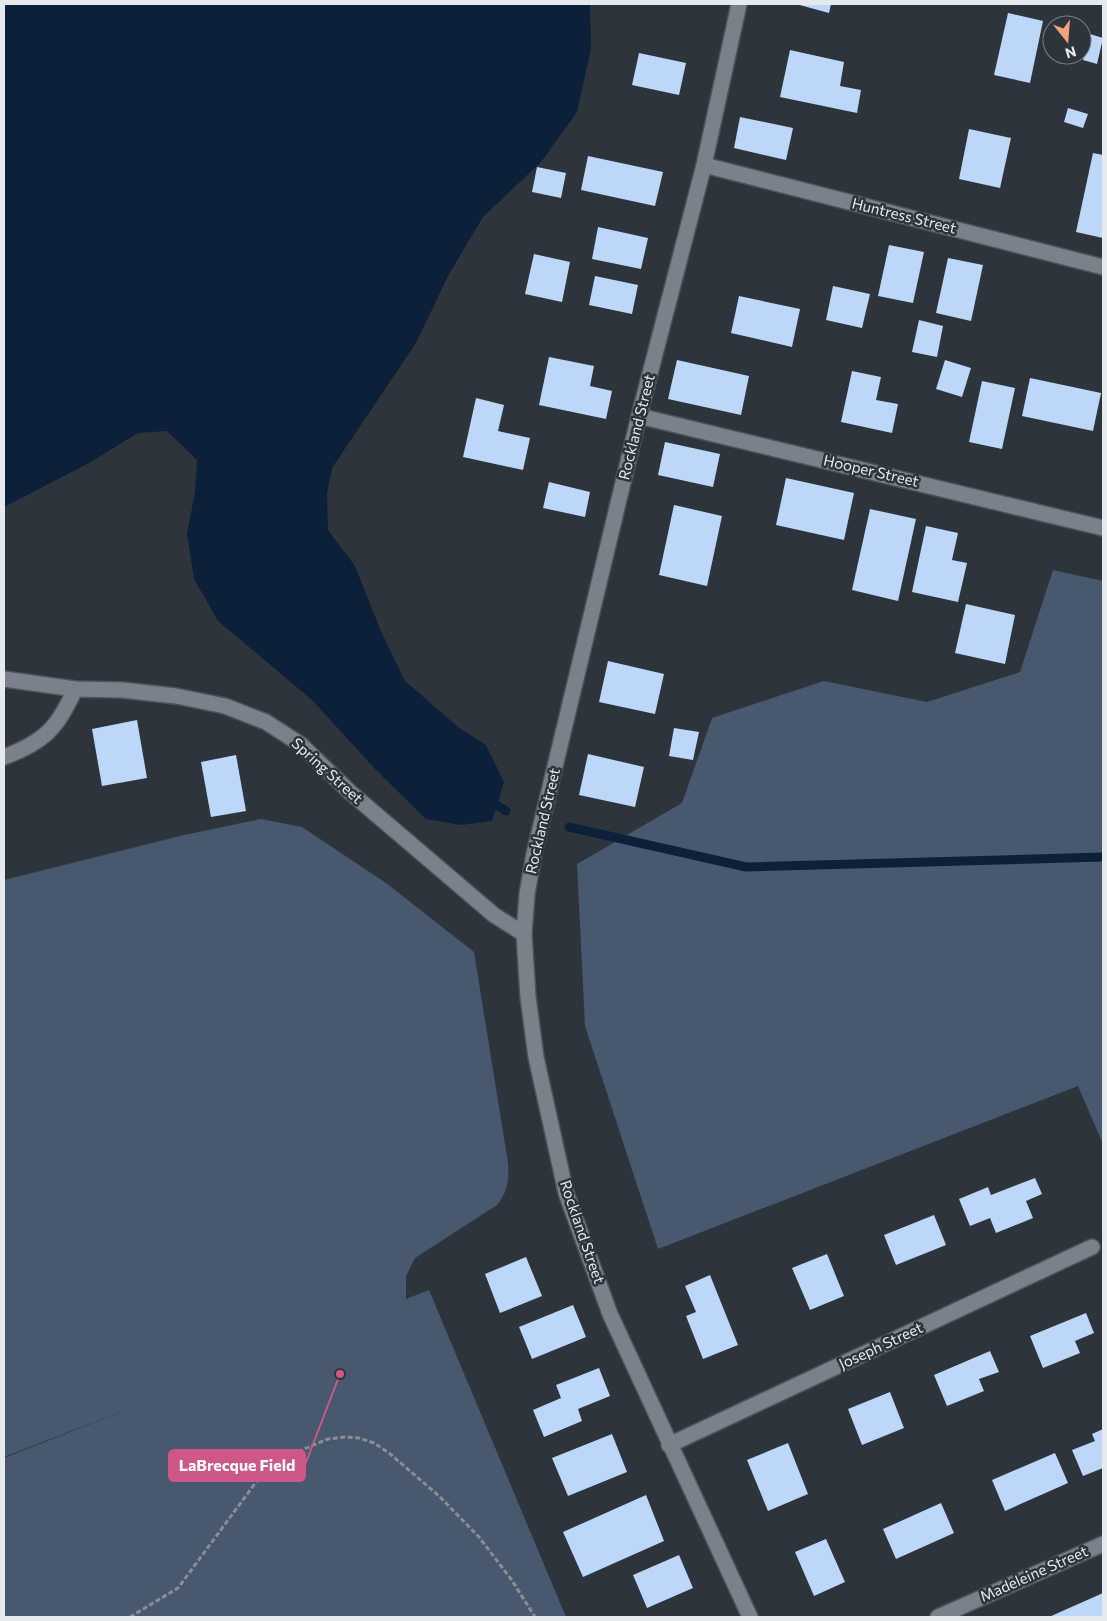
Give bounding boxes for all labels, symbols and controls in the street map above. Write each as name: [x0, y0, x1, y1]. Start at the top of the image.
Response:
north arrow: [1042, 15, 1092, 65]
text: N: [1063, 43, 1078, 63]
street label: Huntress Street: [850, 193, 958, 237]
street label: Rockland Street: [614, 372, 658, 481]
street label: Hooper Street: [822, 450, 921, 490]
street label: Spring Street: [288, 734, 367, 807]
street label: Rockland Street: [521, 766, 563, 876]
street label: Rockland Street: [557, 1178, 609, 1286]
street label: Joseph Street: [836, 1318, 925, 1372]
callout: LaBrecque Field: [169, 1450, 305, 1481]
text: LaBrecque Field: [179, 1455, 295, 1474]
street label: Madeleine Street: [977, 1541, 1090, 1605]

